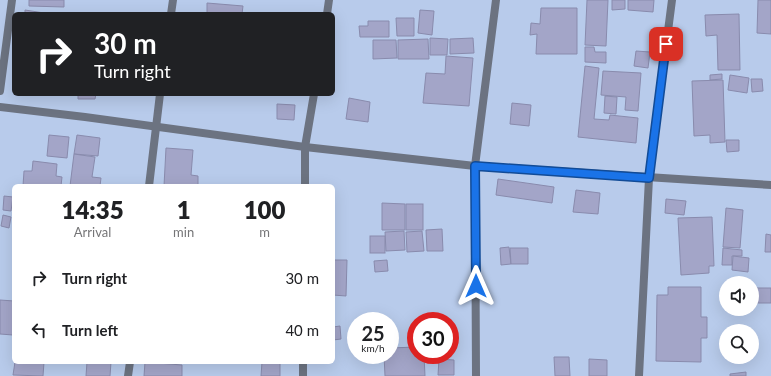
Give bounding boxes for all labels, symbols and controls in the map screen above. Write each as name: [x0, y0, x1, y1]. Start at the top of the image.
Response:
text: 30 m: [94, 26, 157, 60]
pin: [649, 27, 683, 61]
icon: right: [28, 28, 80, 80]
icon: arrive: [655, 33, 677, 55]
text: Turn right: [94, 60, 171, 82]
text: 14:35: [62, 195, 124, 224]
text: 1: [177, 195, 191, 224]
text: 100: [244, 195, 285, 224]
text: Arrival: [74, 224, 111, 240]
text: min: [173, 224, 194, 240]
text: m: [259, 224, 270, 240]
position arrow: [455, 265, 497, 307]
icon: right: [28, 267, 50, 289]
text: Turn right: [62, 269, 127, 287]
text: 30 m: [285, 269, 319, 287]
map controls: [719, 276, 759, 364]
button: sound: [719, 276, 759, 316]
speed limit sign: 30: [407, 312, 459, 364]
icon: left: [28, 319, 50, 341]
text: Turn left: [62, 321, 118, 339]
text: 40 m: [285, 321, 319, 339]
text: 25: [361, 321, 385, 345]
button: search: [719, 324, 759, 364]
text: km/h: [361, 342, 385, 354]

